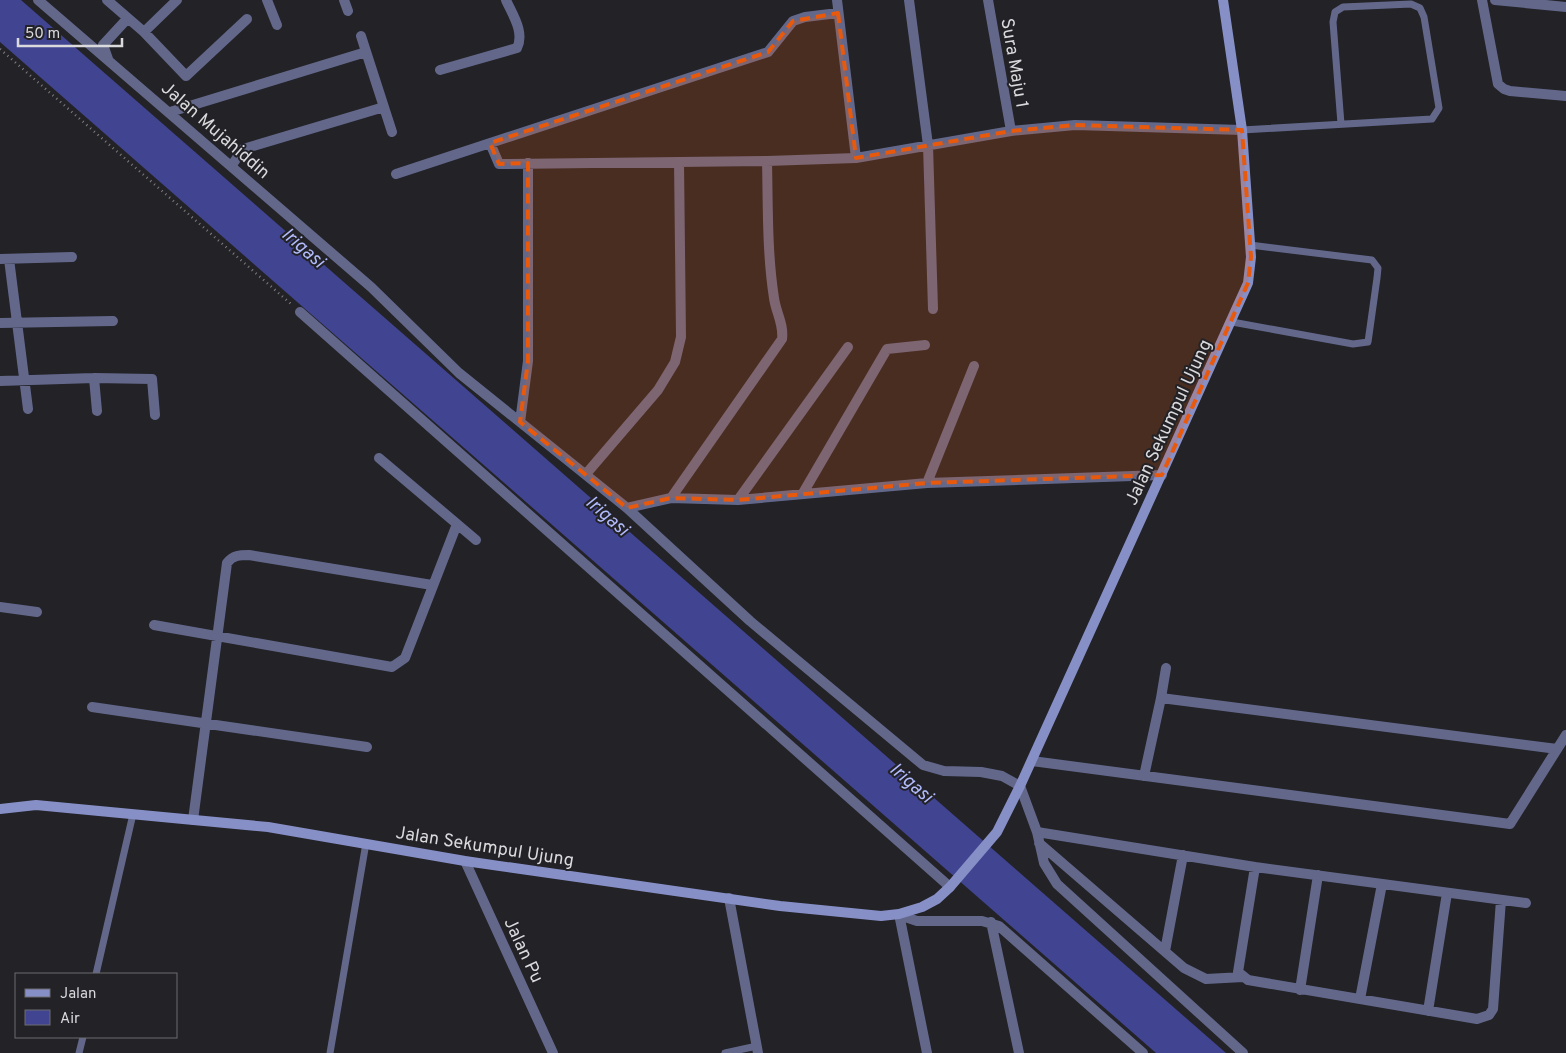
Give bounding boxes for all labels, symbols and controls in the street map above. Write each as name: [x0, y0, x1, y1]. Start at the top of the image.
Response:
scale bar: [18, 15, 121, 47]
street label: Sura Maju 1: [994, 16, 1033, 110]
text: 50 m: [25, 25, 60, 44]
street label: Jalan Mujahiddin: [156, 78, 274, 185]
water label: Irigasi: [276, 223, 331, 275]
street label: Jalan Sekumpul Ujung: [1121, 336, 1218, 509]
water label: Irigasi: [580, 491, 635, 543]
water label: Irigasi: [884, 758, 939, 810]
street label: Jalan Sekumpul Ujung: [394, 822, 576, 873]
street label: Jalan Pu: [498, 914, 548, 987]
legend: [15, 973, 178, 1038]
text: Jalan: [60, 985, 97, 1004]
text: Air: [60, 1010, 80, 1029]

